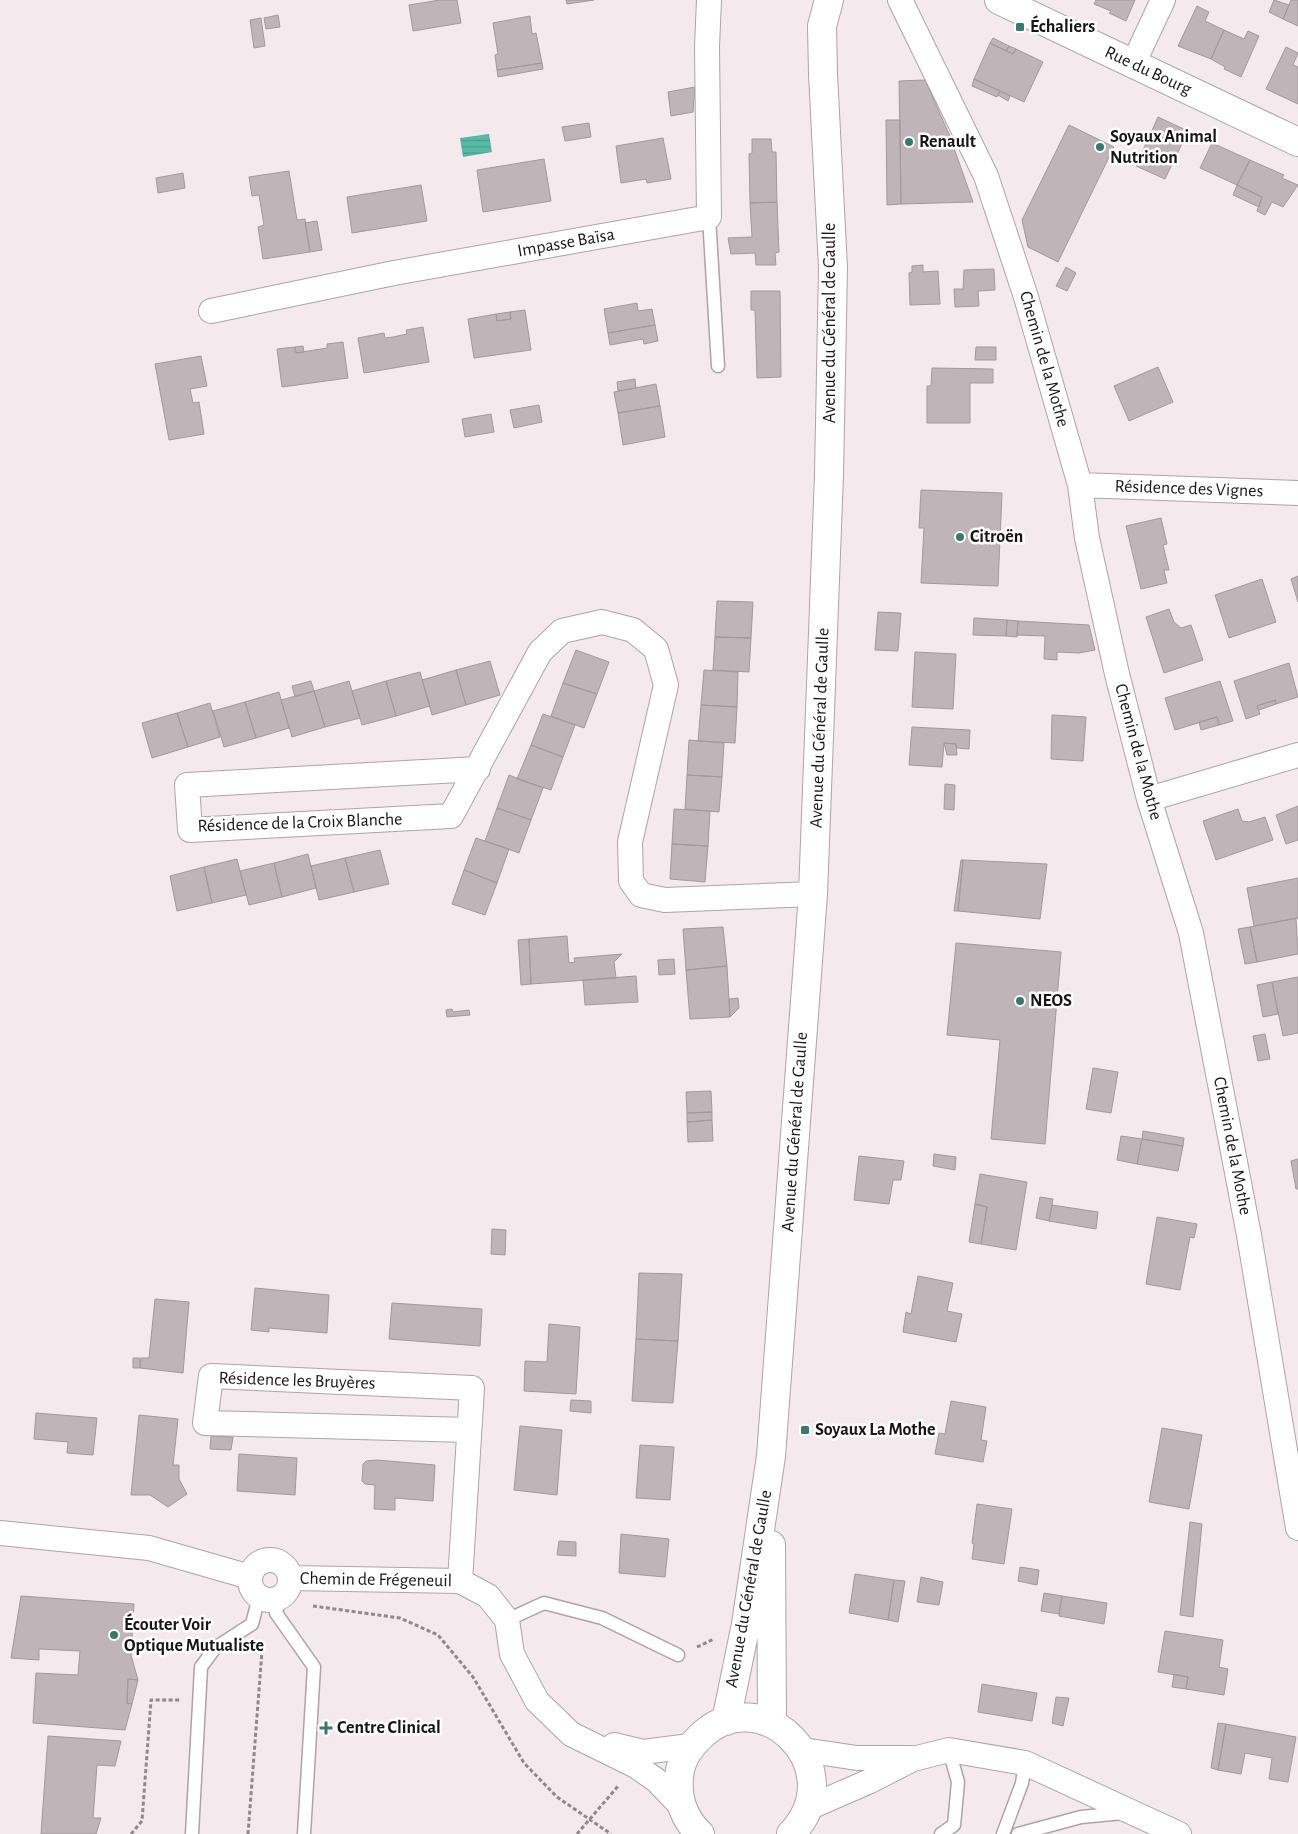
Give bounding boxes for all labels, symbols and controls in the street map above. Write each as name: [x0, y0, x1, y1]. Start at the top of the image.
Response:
place label: Échaliers: [1030, 15, 1095, 36]
marker: Échaliers: [1014, 21, 1026, 33]
street label: Rue du Bourg: [1102, 43, 1194, 99]
place label: Soyaux Animal Nutrition: [1110, 128, 1217, 167]
place label: Renault: [919, 133, 976, 151]
marker: Renault: [903, 136, 915, 148]
marker: Soyaux Animal Nutrition: [1094, 141, 1106, 153]
street label: Avenue du Général de Gaulle: [821, 223, 839, 423]
street label: Impasse Baïsa: [516, 226, 616, 260]
street label: Chemin de la Mothe: [1016, 289, 1072, 429]
street label: Résidence des Vignes: [1114, 477, 1264, 501]
place label: Citroën: [970, 528, 1023, 546]
marker: Citroën: [954, 531, 966, 543]
street label: Avenue du Général de Gaulle: [808, 627, 832, 829]
street label: Chemin de la Mothe: [1111, 682, 1165, 822]
street label: Résidence de la Croix Blanche: [197, 810, 403, 836]
place label: NEOS: [1030, 992, 1072, 1010]
marker: NEOS: [1014, 995, 1026, 1007]
street label: Avenue du Général de Gaulle: [779, 1031, 811, 1233]
street label: Chemin de la Mothe: [1210, 1075, 1254, 1217]
street label: Résidence les Bruyères: [218, 1369, 376, 1393]
place label: Soyaux La Mothe: [815, 1421, 936, 1439]
marker: Soyaux La Mothe: [799, 1424, 811, 1436]
street label: Avenue du Général de Gaulle: [723, 1489, 775, 1689]
street label: Chemin de Frégeneuil: [300, 1570, 452, 1590]
place label: Écouter Voir Optique Mutualiste: [124, 1613, 264, 1655]
marker: Écouter Voir Optique Mutualiste: [108, 1629, 120, 1641]
place label: Centre Clinical: [337, 1719, 441, 1737]
marker: Centre Clinical: [319, 1721, 333, 1735]

